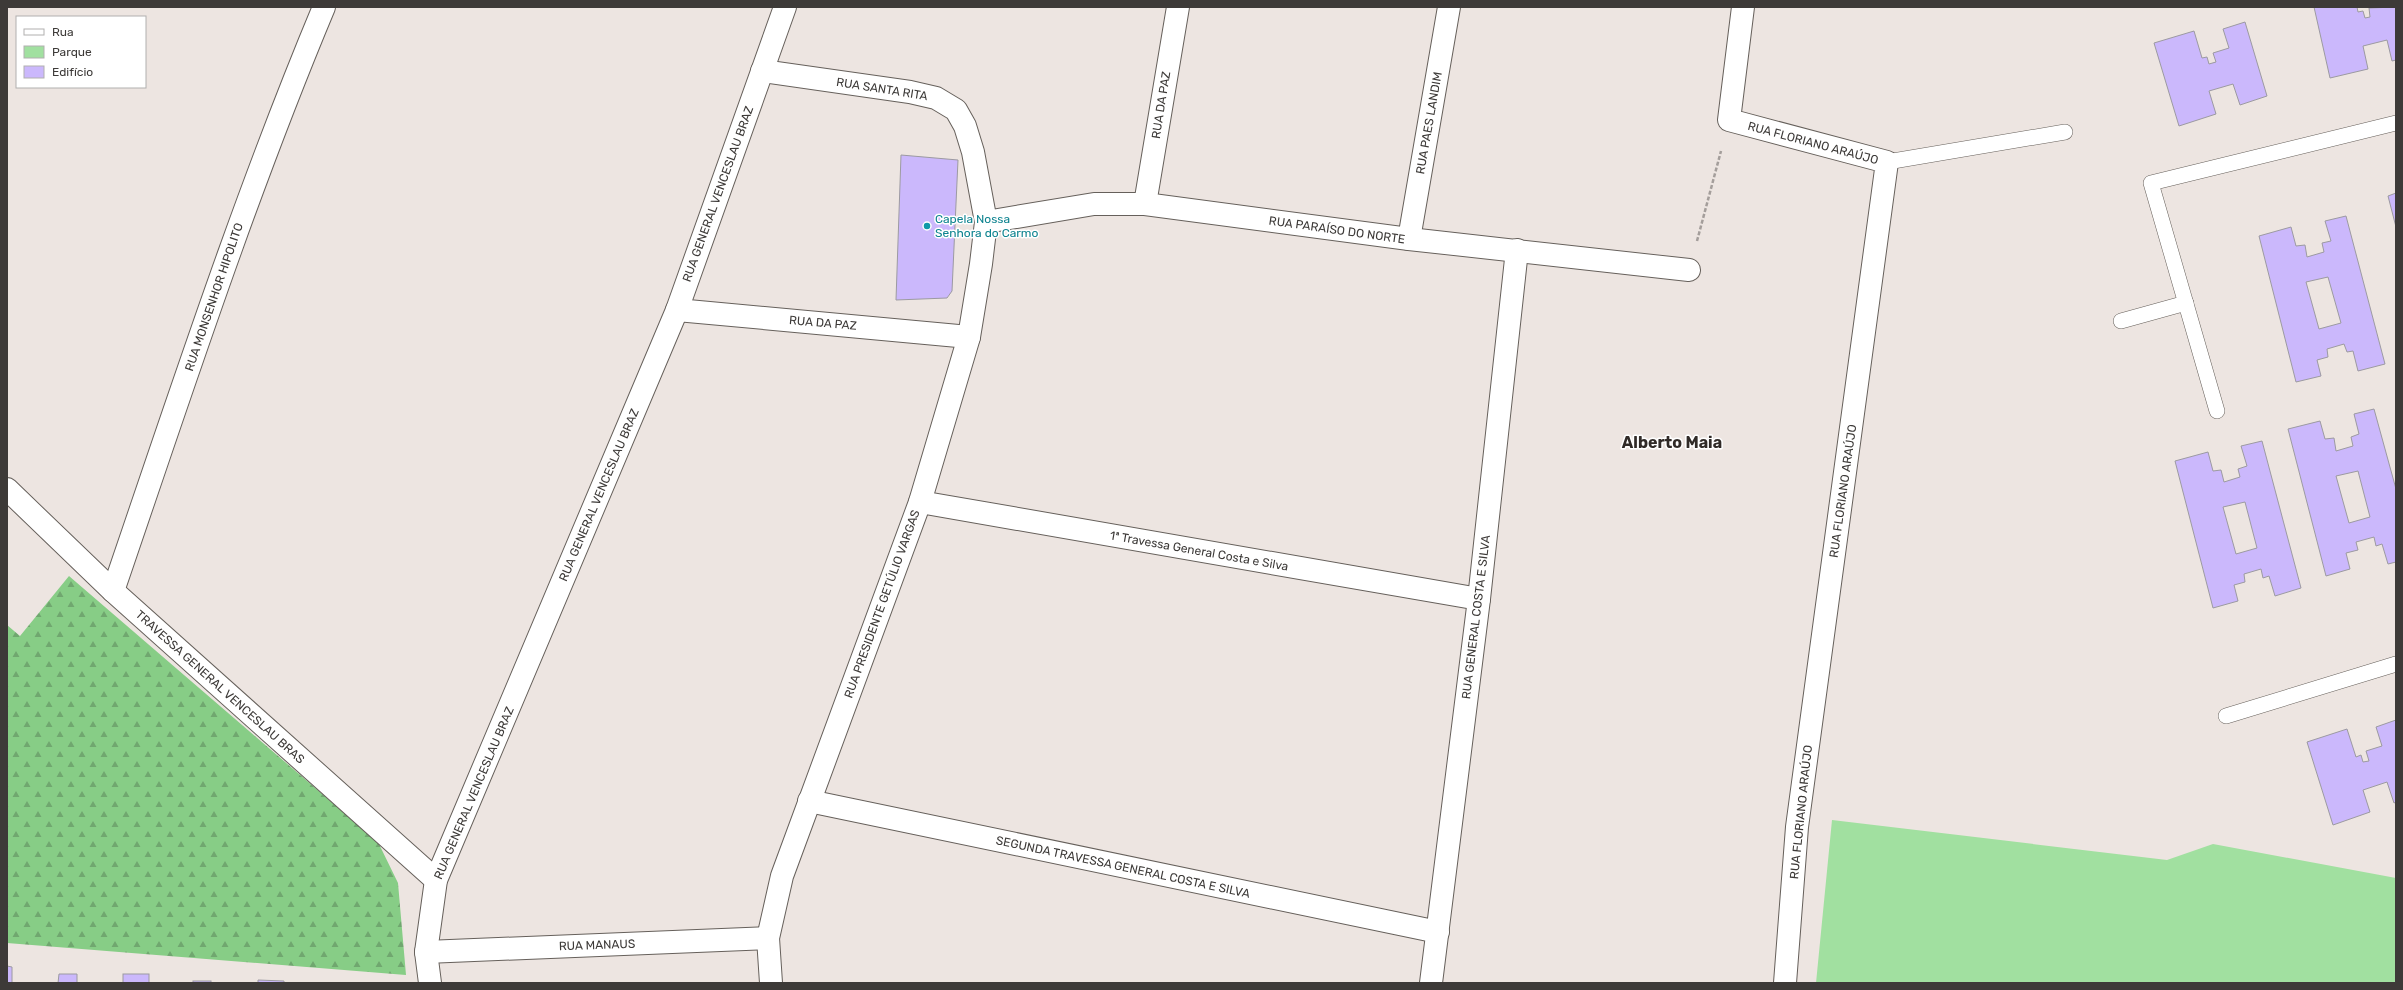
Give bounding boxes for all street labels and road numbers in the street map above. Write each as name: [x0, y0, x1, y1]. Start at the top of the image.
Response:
street label: RUA DA PAZ: [1149, 70, 1173, 140]
street label: RUA PAES LANDIM: [1413, 71, 1445, 175]
street label: RUA SANTA RITA: [835, 75, 929, 103]
street label: RUA GENERAL VENCESLAU BRAZ: [680, 104, 756, 284]
street label: RUA FLORIANO ARAÚJO: [1746, 119, 1880, 167]
street label: RUA PARAÍSO DO NORTE: [1268, 213, 1406, 247]
street label: RUA MONSENHOR HIPOLITO: [182, 221, 246, 373]
street label: RUA DA PAZ: [789, 313, 857, 333]
street label: RUA GENERAL VENCESLAU BRAZ: [556, 407, 642, 583]
street label: RUA FLORIANO ARAÚJO: [1827, 423, 1859, 559]
street label: RUA PRESIDENTE GETÚLIO VARGAS: [841, 508, 923, 700]
street label: 1ª Travessa General Costa e Silva: [1109, 528, 1289, 574]
street label: RUA GENERAL COSTA E SILVA: [1459, 534, 1493, 700]
street label: TRAVESSA GENERAL VENCESLAU BRAS: [133, 607, 307, 767]
street label: RUA GENERAL VENCESLAU BRAZ: [431, 705, 517, 881]
street label: RUA FLORIANO ARAÚJO: [1787, 744, 1815, 880]
street label: SEGUNDA TRAVESSA GENERAL COSTA E SILVA: [995, 833, 1251, 901]
street label: RUA MANAUS: [559, 937, 635, 953]

